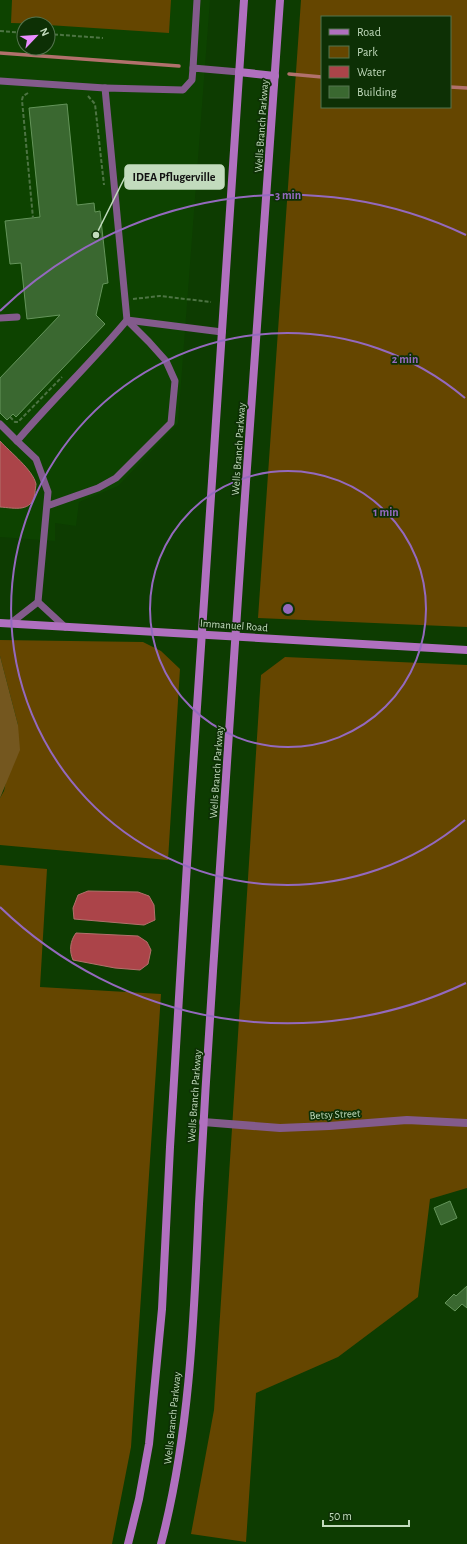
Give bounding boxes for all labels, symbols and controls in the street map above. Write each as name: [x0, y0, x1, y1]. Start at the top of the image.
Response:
north arrow: [16, 16, 56, 56]
legend: [321, 16, 451, 108]
text: N: [38, 26, 51, 38]
text: Road: [357, 26, 381, 38]
text: Park: [357, 46, 378, 58]
text: Water: [357, 66, 386, 78]
street label: Wells Branch Parkway: [253, 79, 270, 173]
text: Building: [357, 86, 397, 98]
callout: IDEA Pflugerville: [125, 165, 224, 189]
text: IDEA Pflugerville: [132, 171, 216, 183]
text: 3 min: [275, 189, 301, 201]
text: 2 min: [392, 353, 418, 365]
street label: Wells Branch Parkway: [230, 402, 247, 496]
text: 1 min: [373, 506, 399, 518]
centre of rings: [281, 602, 295, 616]
street label: Immanuel Road: [200, 618, 269, 633]
street label: Wells Branch Parkway: [208, 725, 225, 819]
street label: Wells Branch Parkway: [186, 1049, 203, 1143]
street label: Betsy Street: [309, 1108, 361, 1121]
street label: Wells Branch Parkway: [162, 1371, 183, 1465]
scale bar: [323, 1502, 409, 1528]
text: 50 m: [329, 1510, 352, 1522]

